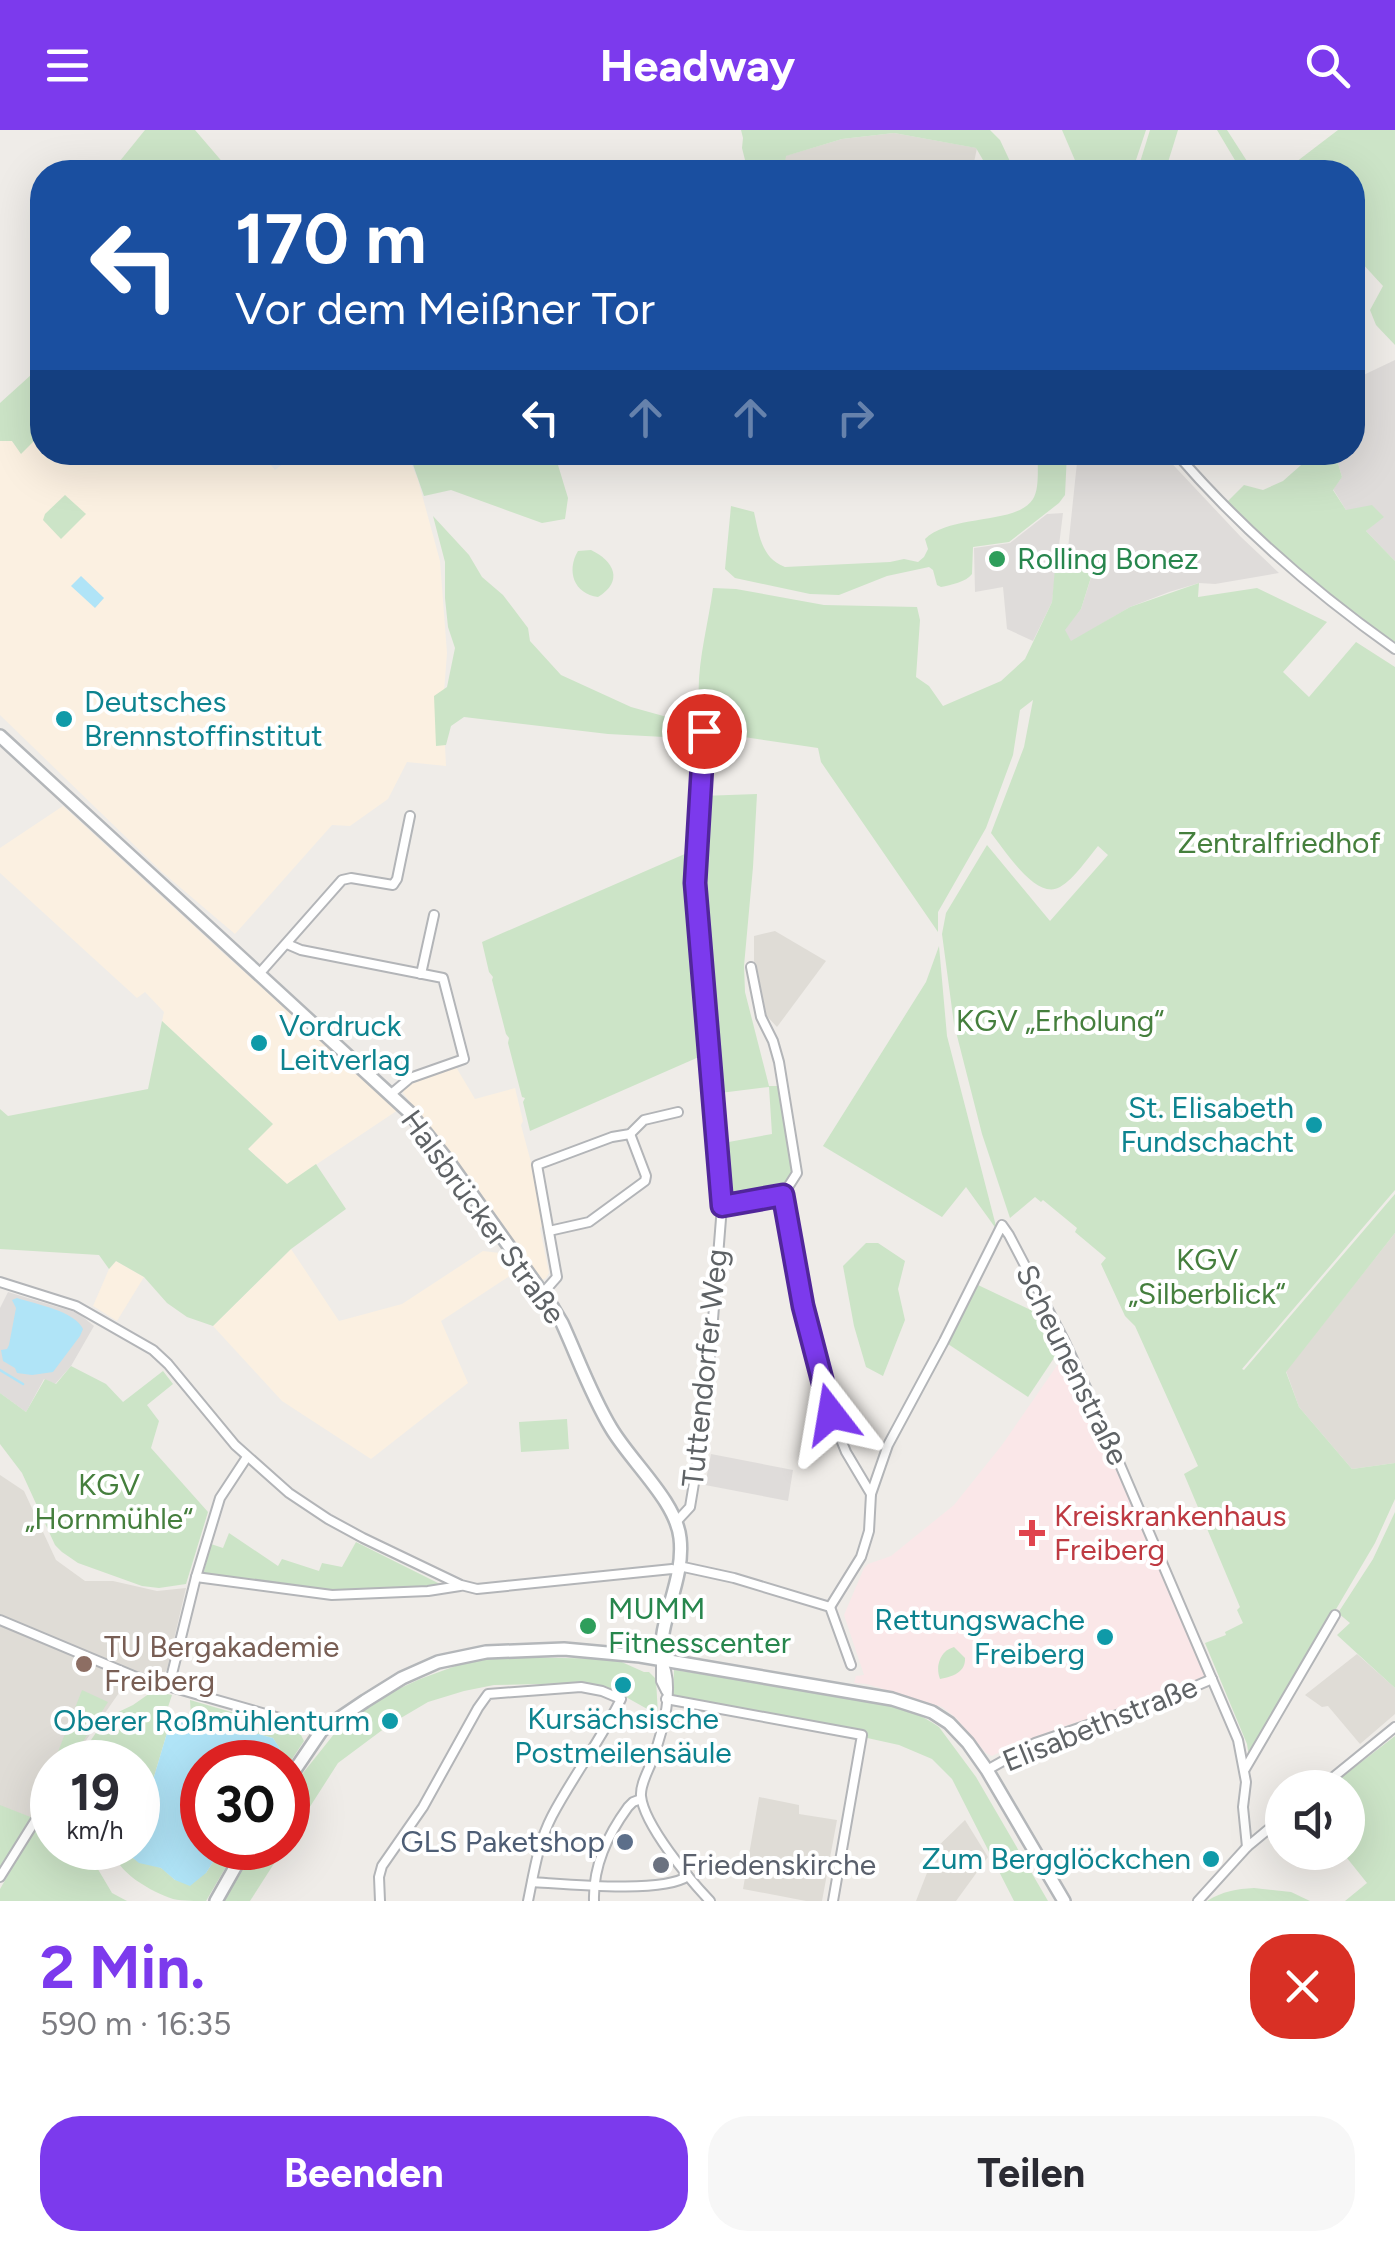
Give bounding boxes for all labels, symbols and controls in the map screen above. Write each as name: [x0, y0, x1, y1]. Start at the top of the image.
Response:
icon: menu: [40, 38, 95, 93]
text: Headway: [600, 38, 795, 92]
icon: search: [1300, 38, 1355, 93]
text: 170 m: [235, 196, 427, 281]
icon: left: [70, 200, 200, 330]
text: Vor dem Meißner Tor: [235, 281, 655, 335]
icon: left: [513, 390, 568, 445]
icon: ahead: [618, 390, 673, 445]
icon: ahead: [723, 390, 778, 445]
icon: right: [828, 390, 883, 445]
place label: Rolling Bonez: [1017, 540, 1199, 577]
marker: Rolling Bonez: [986, 548, 1008, 570]
place label: Deutsches Brennstoffinstitut: [84, 683, 323, 754]
pin: [662, 689, 747, 774]
icon: arrive: [677, 704, 732, 759]
marker: Deutsches Brennstoffinstitut: [53, 708, 75, 730]
park label: Zentralfriedhof: [1177, 824, 1381, 861]
park label: KGV „Erholung“: [956, 1002, 1164, 1039]
place label: Vordruck Leitverlag: [279, 1007, 411, 1078]
marker: Vordruck Leitverlag: [248, 1032, 270, 1054]
place label: St. Elisabeth Fundschacht: [1120, 1089, 1294, 1160]
street label: Halsbrücker Straße: [393, 1102, 574, 1331]
marker: St. Elisabeth Fundschacht: [1303, 1114, 1325, 1136]
park label: KGV „Silberblick“: [1128, 1241, 1286, 1312]
street label: Tuttendorfer Weg: [674, 1247, 735, 1489]
street label: Scheunenstraße: [1008, 1259, 1137, 1471]
position arrow: [779, 1362, 883, 1466]
park label: KGV „Hornmühle“: [25, 1466, 193, 1537]
place label: Kreiskrankenhaus Freiberg: [1054, 1497, 1287, 1568]
marker: Kreiskrankenhaus Freiberg: [1019, 1520, 1045, 1546]
place label: MUMM Fitnesscenter: [608, 1590, 791, 1661]
place label: Rettungswache Freiberg: [874, 1601, 1085, 1672]
marker: MUMM Fitnesscenter: [577, 1615, 599, 1637]
marker: Rettungswache Freiberg: [1094, 1626, 1116, 1648]
place label: TU Bergakademie Freiberg: [104, 1628, 339, 1699]
marker: TU Bergakademie Freiberg: [73, 1653, 95, 1675]
street label: Elisabethstraße: [997, 1668, 1203, 1779]
marker: Kursächsische Postmeilensäule: [612, 1674, 634, 1696]
place label: Kursächsische Postmeilensäule: [514, 1700, 732, 1771]
place label: Oberer Roßmühlenturm: [53, 1702, 370, 1739]
marker: Oberer Roßmühlenturm: [379, 1710, 401, 1732]
speed limit sign: 30: [180, 1740, 310, 1870]
text: 19: [70, 1762, 120, 1823]
map controls: [1265, 1770, 1365, 1870]
button: sound: [1265, 1770, 1365, 1870]
text: km/h: [66, 1815, 124, 1845]
place label: GLS Paketshop: [401, 1823, 605, 1860]
marker: GLS Paketshop: [614, 1831, 636, 1853]
place label: Zum Bergglöckchen: [921, 1840, 1191, 1877]
place label: Friedenskirche: [681, 1846, 876, 1883]
marker: Zum Bergglöckchen: [1200, 1848, 1222, 1870]
marker: Friedenskirche: [650, 1854, 672, 1876]
text: 2 Min.: [40, 1931, 205, 2003]
button: close: [1250, 1934, 1355, 2039]
text: 590 m · 16:35: [40, 2005, 231, 2043]
button: Beenden: [40, 2116, 688, 2231]
button: Teilen: [708, 2116, 1355, 2231]

